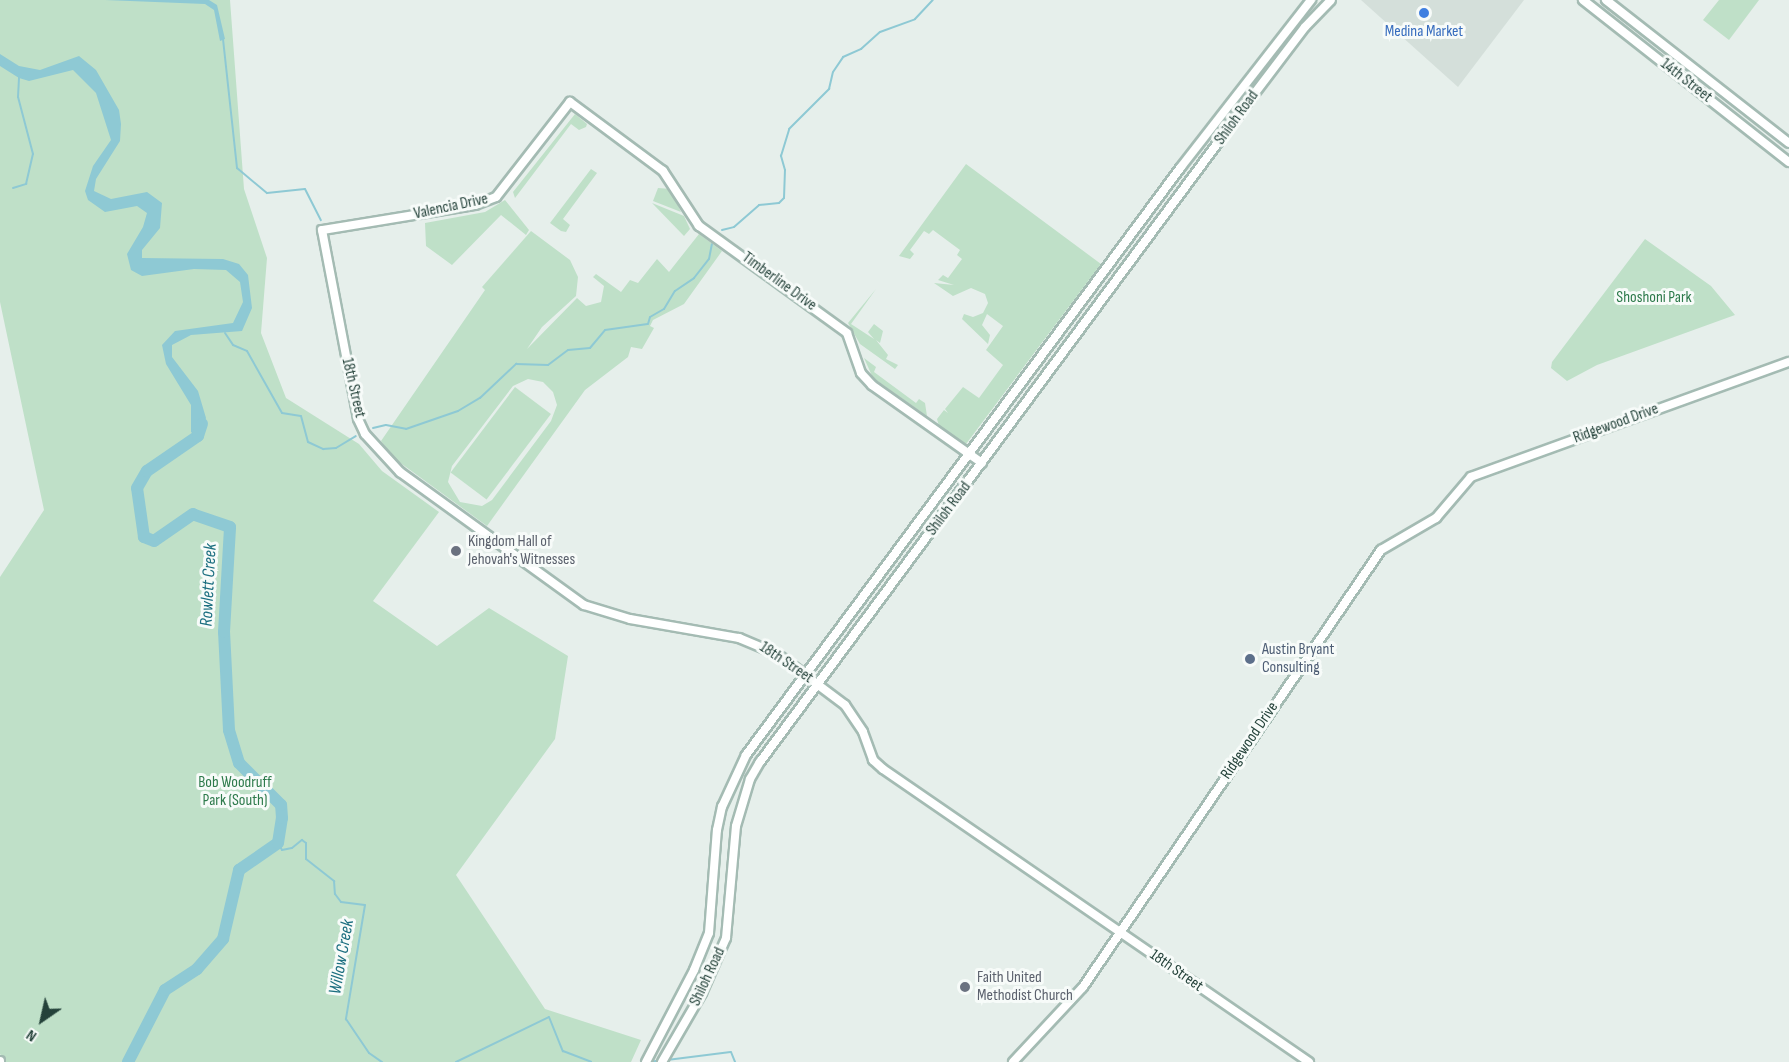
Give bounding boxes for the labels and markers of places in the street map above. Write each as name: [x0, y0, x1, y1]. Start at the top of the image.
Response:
marker: Medina Market: [1417, 6, 1431, 20]
place label: Medina Market: [1385, 22, 1463, 42]
place label: Kingdom Hall of Jehovah's Witnesses: [468, 532, 575, 570]
marker: Kingdom Hall of Jehovah's Witnesses: [449, 544, 463, 558]
place label: Austin Bryant Consulting: [1262, 640, 1334, 678]
marker: Austin Bryant Consulting: [1243, 652, 1257, 666]
place label: Faith United Methodist Church: [977, 968, 1073, 1006]
marker: Faith United Methodist Church: [958, 980, 972, 994]

